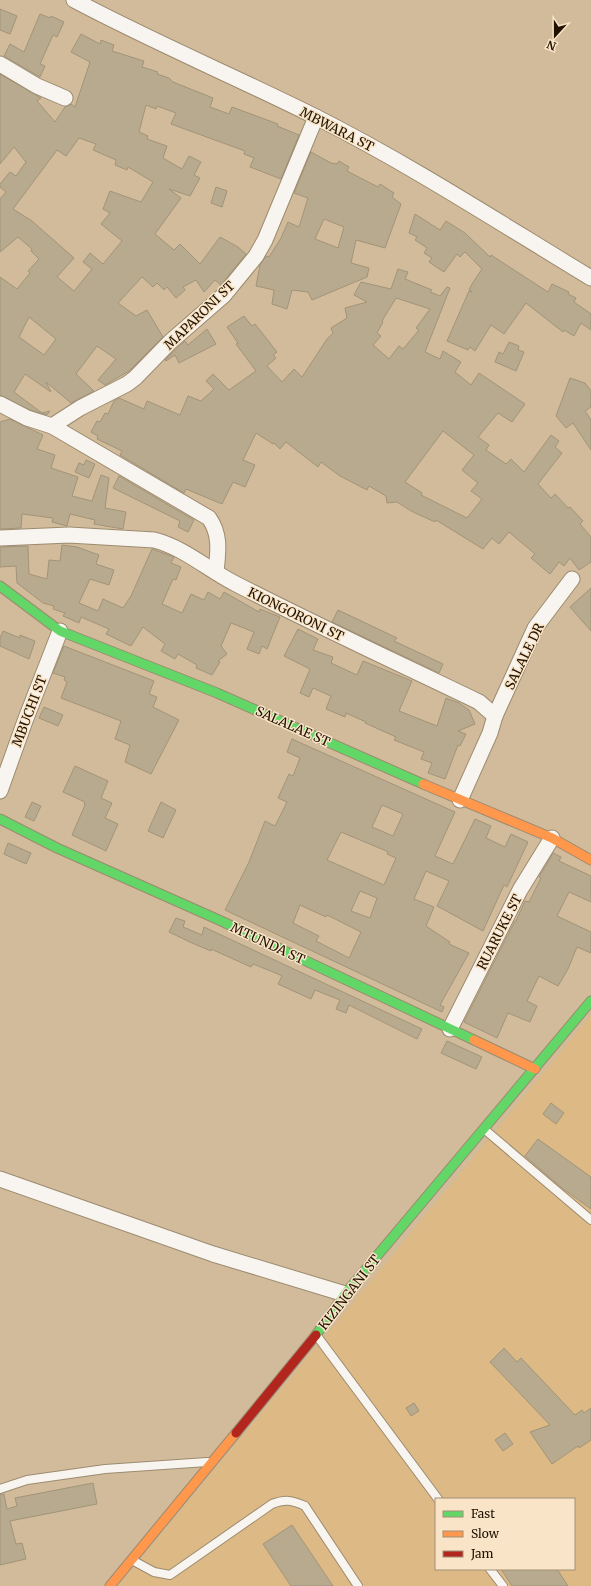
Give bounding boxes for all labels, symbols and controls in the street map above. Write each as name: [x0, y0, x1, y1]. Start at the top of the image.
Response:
north arrow: [535, 16, 575, 56]
text: N: [545, 37, 558, 53]
street label: MBWARA ST: [297, 104, 377, 155]
street label: MAPARONI ST: [160, 277, 238, 353]
street label: KIONGORONI ST: [245, 584, 347, 645]
street label: SALALE DR: [501, 620, 548, 692]
street label: MBUCHI ST: [8, 673, 51, 749]
street label: SALALAE ST: [253, 702, 333, 750]
street label: RUARUKE ST: [473, 892, 526, 973]
street label: MTUNDA ST: [228, 919, 308, 968]
street label: KIZINGANI ST: [315, 1251, 384, 1333]
legend: [435, 1498, 575, 1570]
text: Fast: [471, 1506, 495, 1521]
text: Slow: [471, 1526, 500, 1541]
text: Jam: [470, 1546, 494, 1561]

